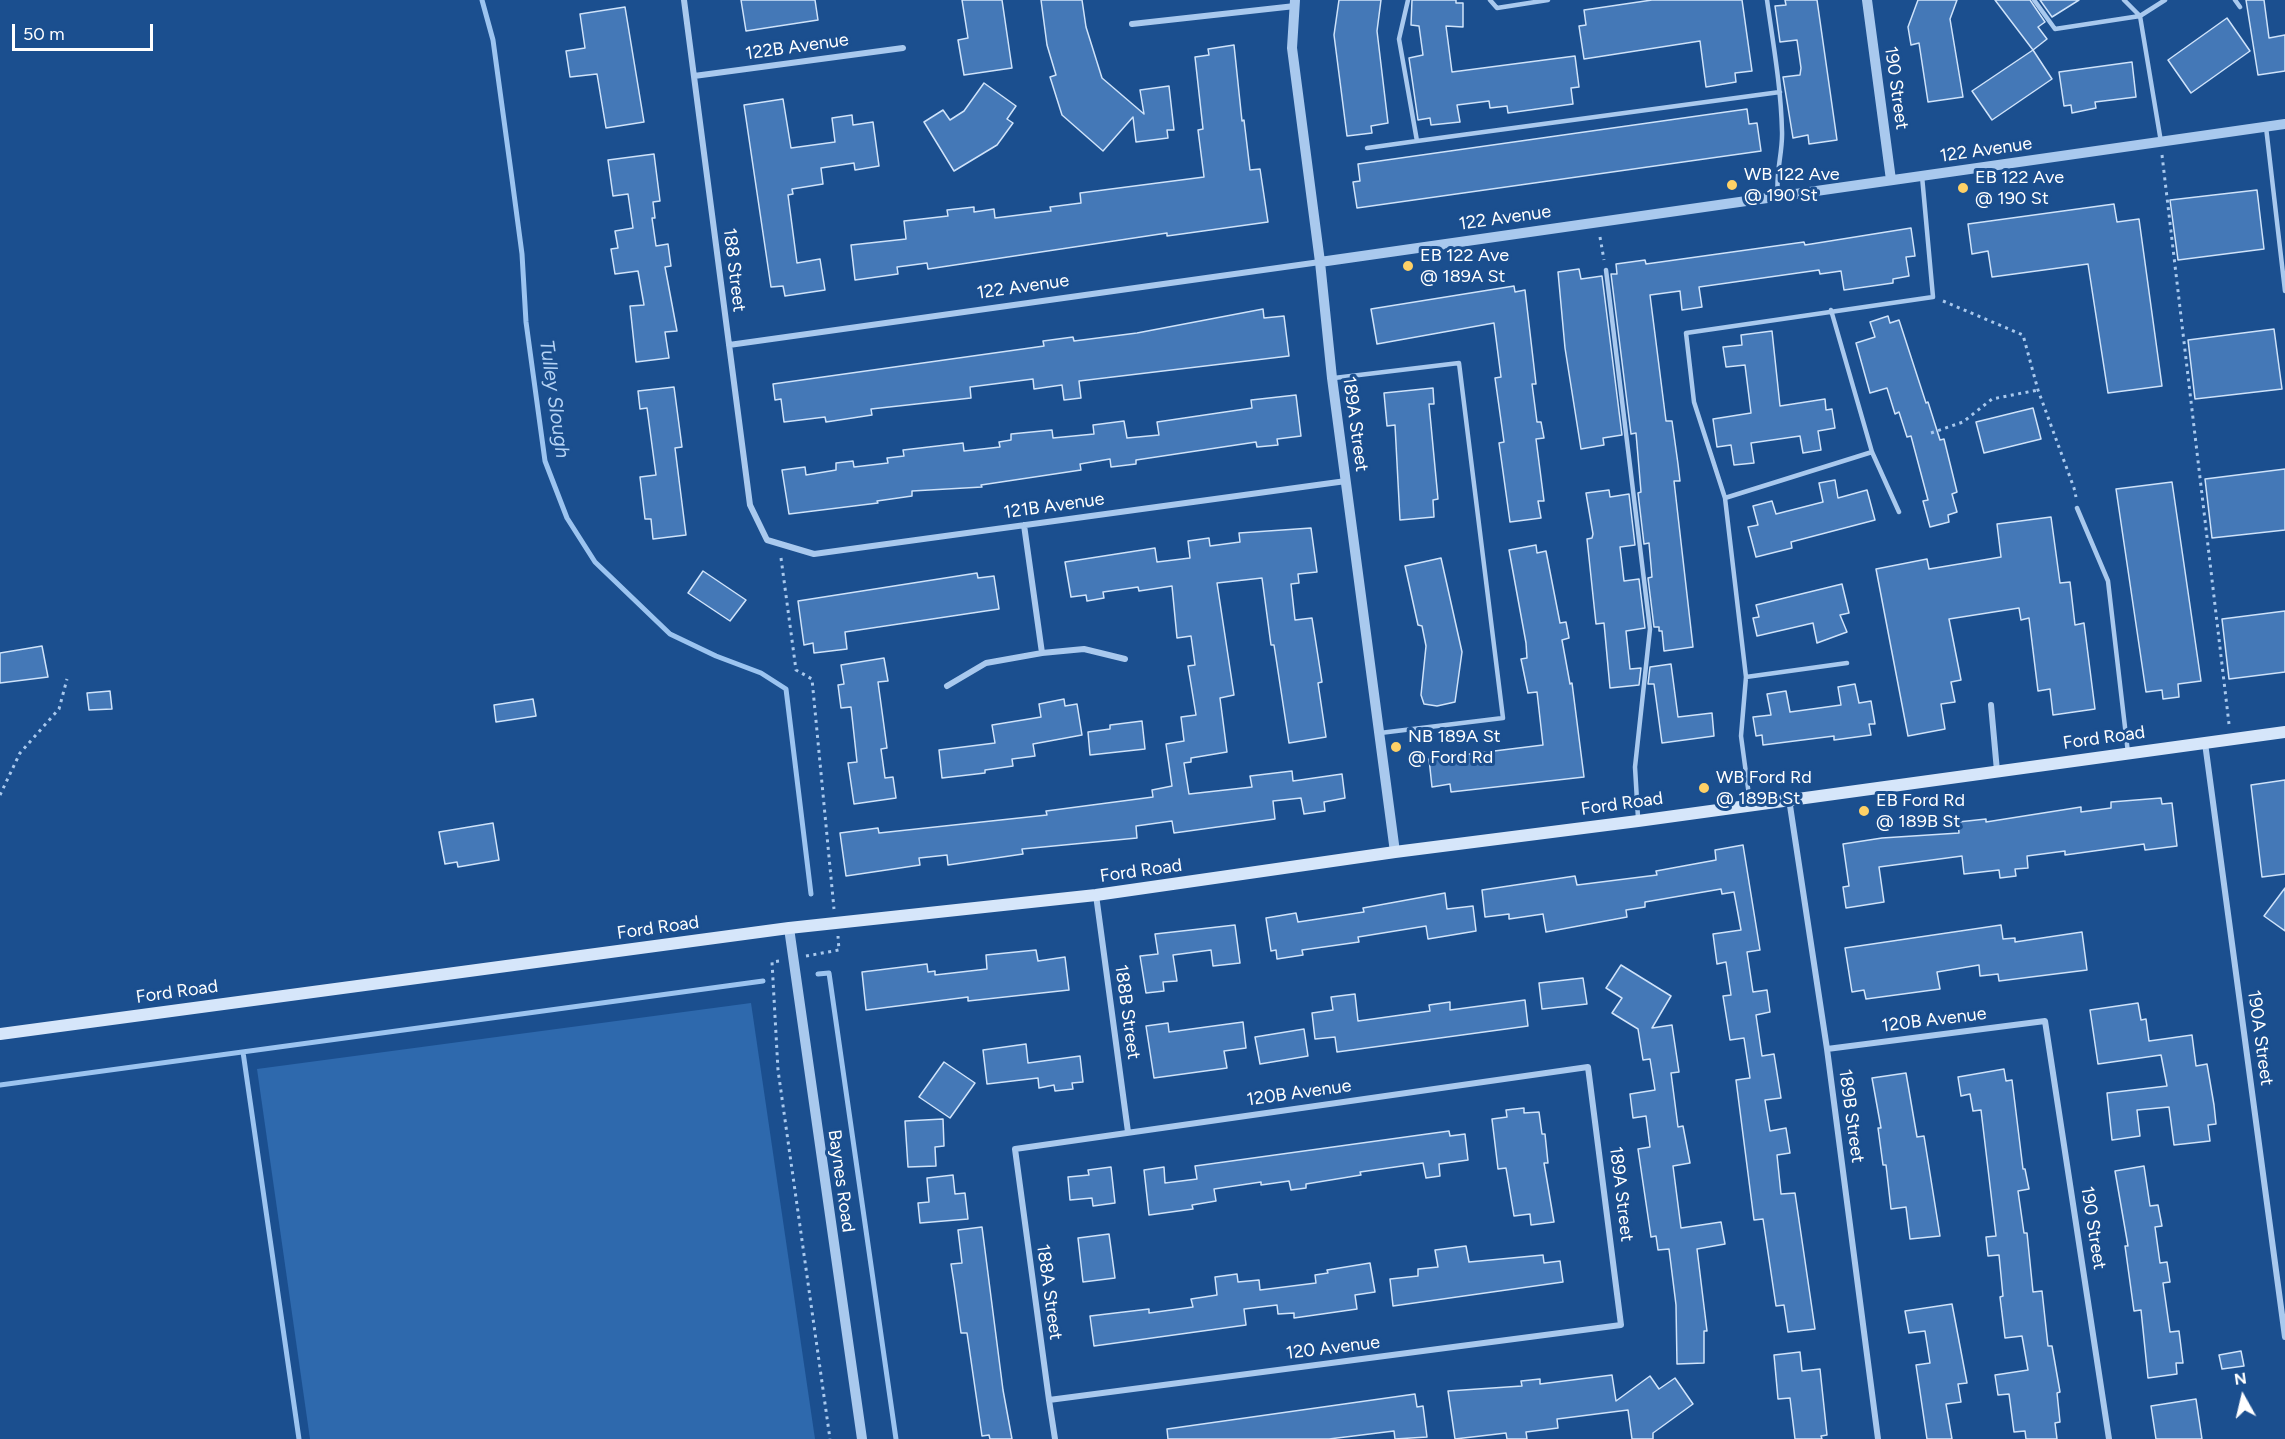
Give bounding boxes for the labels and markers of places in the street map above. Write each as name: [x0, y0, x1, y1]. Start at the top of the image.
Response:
place label: WB 122 Ave @ 190 St: [1744, 164, 1840, 207]
place label: EB 122 Ave @ 190 St: [1975, 167, 2064, 210]
marker: WB 122 Ave @ 190 St: [1725, 178, 1739, 192]
marker: EB 122 Ave @ 190 St: [1956, 181, 1970, 195]
place label: EB 122 Ave @ 189A St: [1420, 245, 1509, 288]
marker: EB 122 Ave @ 189A St: [1401, 259, 1415, 273]
place label: NB 189A St @ Ford Rd: [1408, 726, 1501, 768]
marker: NB 189A St @ Ford Rd: [1389, 740, 1403, 754]
place label: WB Ford Rd @ 189B St: [1716, 767, 1812, 810]
marker: WB Ford Rd @ 189B St: [1697, 781, 1711, 795]
place label: EB Ford Rd @ 189B St: [1876, 790, 1965, 832]
marker: EB Ford Rd @ 189B St: [1857, 804, 1871, 818]

